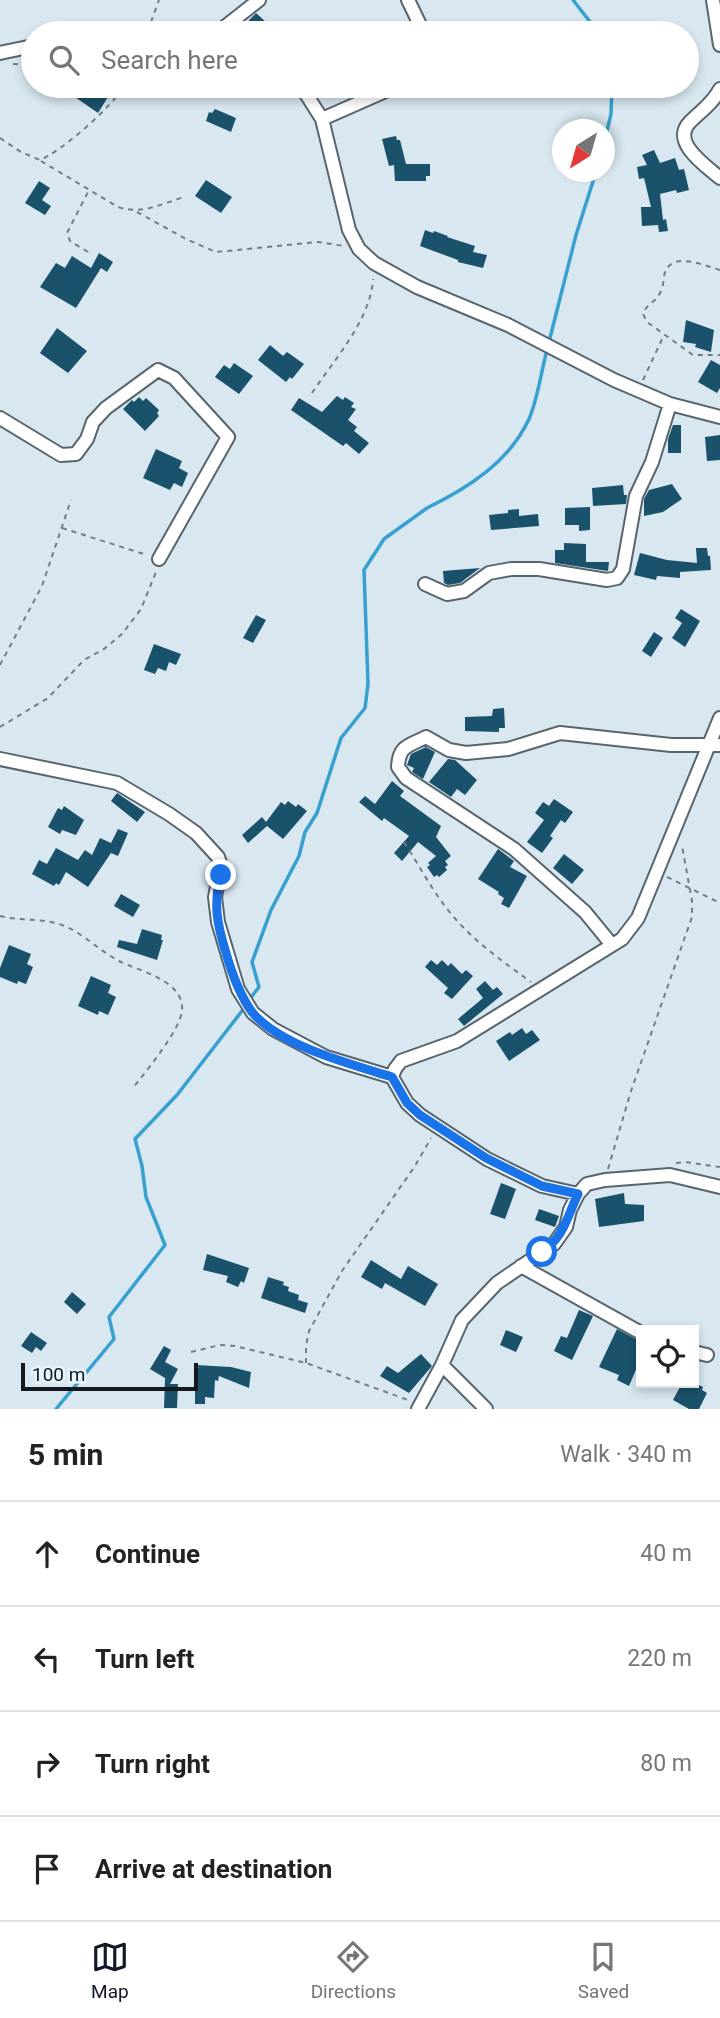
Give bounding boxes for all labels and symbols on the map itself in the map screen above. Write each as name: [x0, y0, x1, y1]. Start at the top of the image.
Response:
north arrow: [552, 119, 615, 182]
route end: [205, 859, 236, 890]
route start: [526, 1236, 557, 1267]
scale bar: [21, 1360, 198, 1392]

